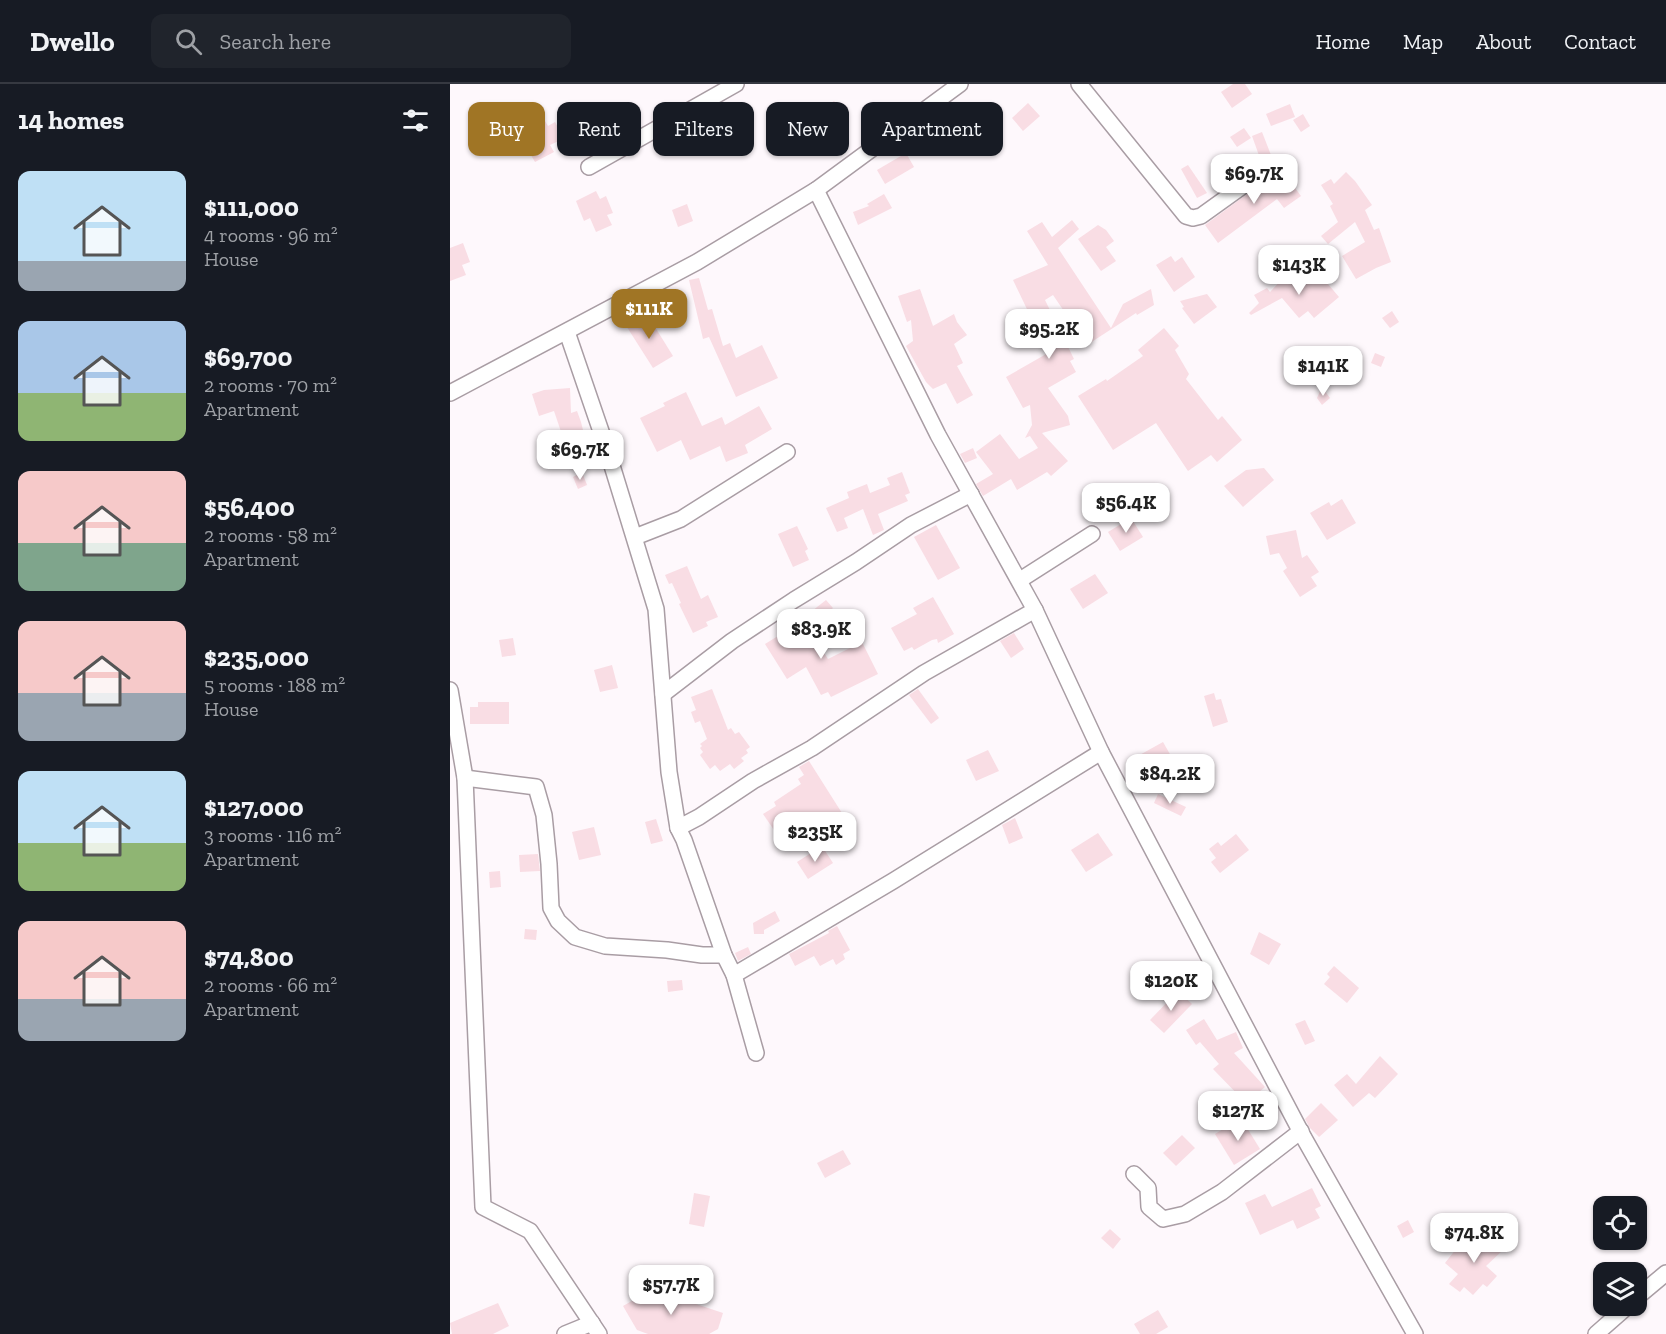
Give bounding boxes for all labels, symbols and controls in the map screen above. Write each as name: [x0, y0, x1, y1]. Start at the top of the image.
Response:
search box: [151, 14, 571, 68]
text: Dwello: [30, 25, 115, 58]
icon: search: [172, 25, 205, 58]
text: Search here: [220, 28, 331, 55]
text: Home: [1316, 29, 1370, 54]
text: Map: [1403, 29, 1443, 54]
text: About: [1476, 29, 1531, 54]
text: Contact: [1564, 29, 1636, 54]
chip: Buy: [468, 102, 545, 156]
chip: Rent: [557, 102, 641, 156]
chip: Filters: [653, 102, 754, 156]
chip: New: [766, 102, 849, 156]
chip: Apartment: [861, 102, 1003, 156]
text: 14 homes: [18, 104, 124, 136]
icon: filters: [399, 104, 432, 137]
pin: $69.7K: [1205, 154, 1303, 205]
text: $69.7K: [1225, 161, 1283, 185]
text: $111,000: [204, 191, 299, 223]
icon: home: [66, 195, 138, 267]
text: 4 rooms · 96 m²: [204, 223, 338, 247]
pin: $143K: [1257, 245, 1341, 296]
text: House: [204, 247, 258, 271]
text: $143K: [1272, 252, 1326, 276]
pin: $111K: [607, 289, 691, 340]
text: $111K: [625, 296, 673, 320]
pin: $95.2K: [1000, 309, 1098, 360]
text: $95.2K: [1019, 316, 1079, 340]
text: $69,700: [204, 341, 293, 373]
icon: home: [66, 345, 138, 417]
pin: $141K: [1281, 346, 1365, 397]
text: $141K: [1298, 353, 1348, 377]
text: 2 rooms · 70 m²: [204, 373, 337, 397]
text: Apartment: [204, 397, 299, 421]
pin: $69.7K: [531, 430, 629, 481]
text: $69.7K: [551, 437, 609, 461]
pin: $56.4K: [1077, 483, 1175, 534]
text: $56.4K: [1096, 490, 1156, 514]
text: $56,400: [204, 491, 295, 523]
icon: home: [66, 495, 138, 567]
text: 2 rooms · 58 m²: [204, 523, 337, 547]
text: Apartment: [204, 547, 299, 571]
pin: $83.9K: [772, 609, 870, 660]
text: $83.9K: [791, 616, 851, 640]
text: $235,000: [204, 641, 309, 673]
icon: home: [66, 645, 138, 717]
text: 5 rooms · 188 m²: [204, 673, 345, 697]
text: House: [204, 697, 258, 721]
pin: $84.2K: [1121, 754, 1219, 805]
text: $84.2K: [1140, 761, 1200, 785]
text: $127,000: [204, 791, 304, 823]
icon: home: [66, 795, 138, 867]
pin: $235K: [773, 812, 857, 863]
text: $235K: [787, 819, 843, 843]
text: 3 rooms · 116 m²: [204, 823, 341, 847]
text: Apartment: [204, 847, 299, 871]
text: $74,800: [204, 941, 294, 973]
icon: home: [66, 945, 138, 1017]
pin: $120K: [1129, 961, 1213, 1012]
text: $120K: [1144, 968, 1198, 992]
text: 2 rooms · 66 m²: [204, 973, 337, 997]
text: Apartment: [204, 997, 299, 1021]
pin: $127K: [1196, 1091, 1280, 1142]
text: $127K: [1212, 1098, 1264, 1122]
map controls: [1593, 1196, 1647, 1316]
button: locate: [1593, 1196, 1647, 1250]
pin: $74.8K: [1425, 1213, 1523, 1264]
text: $74.8K: [1444, 1220, 1504, 1244]
button: layers: [1593, 1262, 1647, 1316]
pin: $57.7K: [622, 1265, 720, 1316]
text: $57.7K: [643, 1272, 699, 1296]

